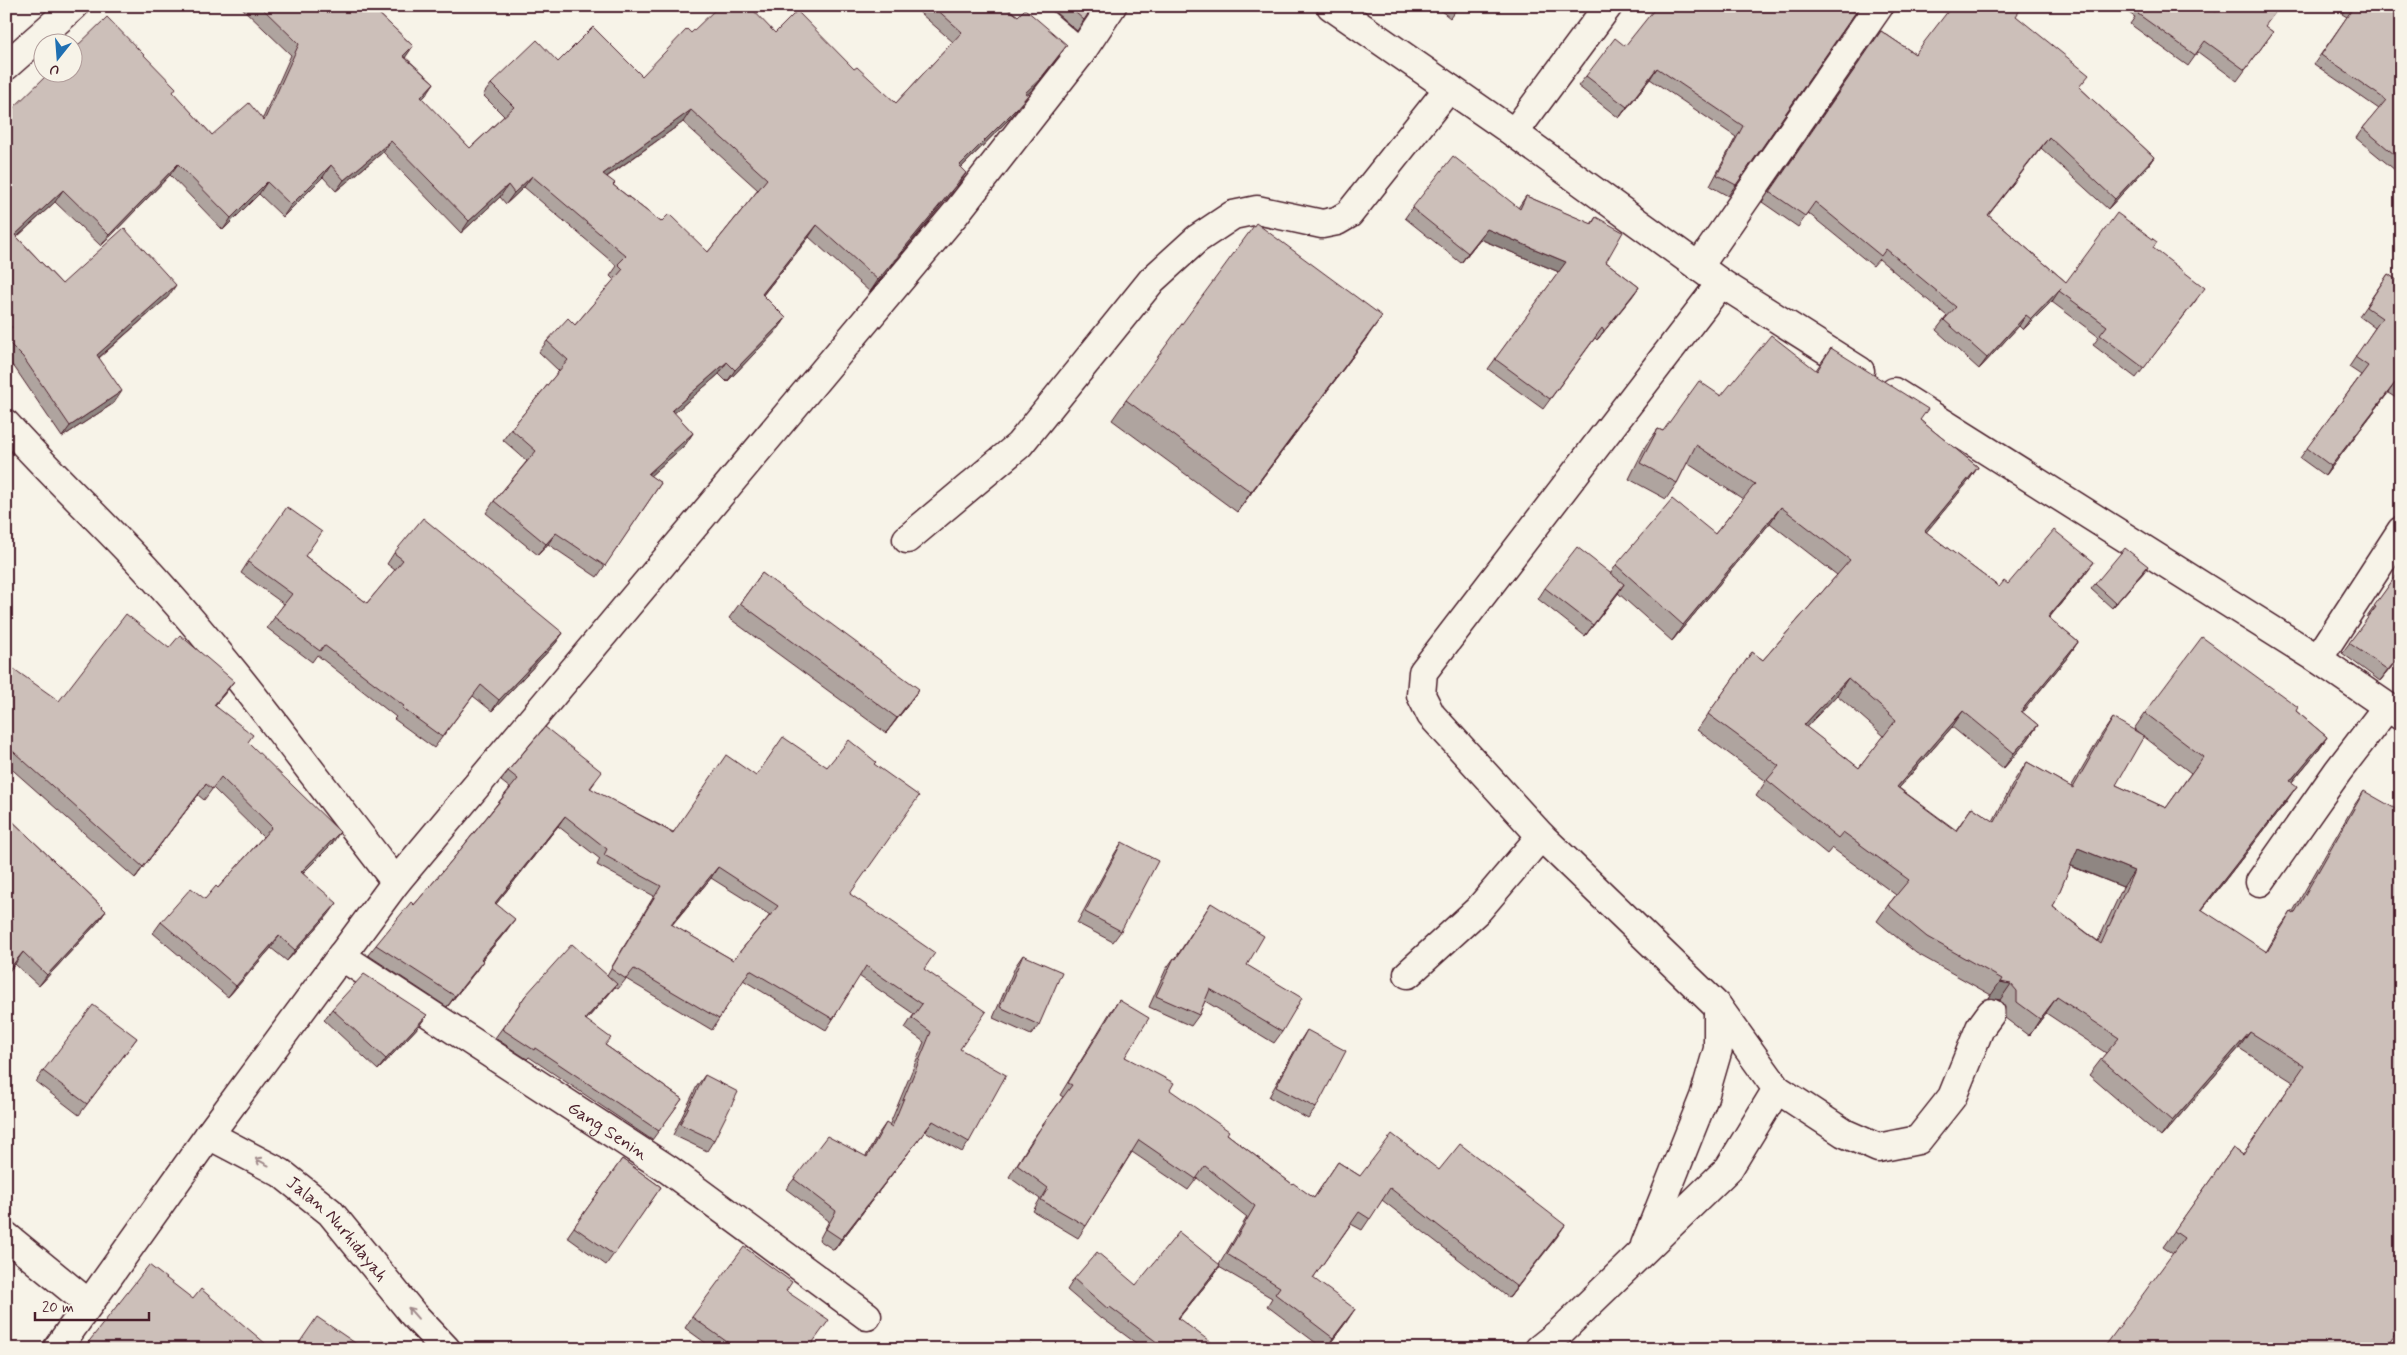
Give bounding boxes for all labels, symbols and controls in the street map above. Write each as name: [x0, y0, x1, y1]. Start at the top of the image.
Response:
north arrow: [32, 32, 82, 82]
text: U: [48, 60, 61, 79]
street label: Gang Senin: [563, 1096, 653, 1166]
one-way arrow: [255, 1157, 270, 1166]
street label: Jalan Nurhidayah: [281, 1171, 393, 1287]
scale bar: [35, 1290, 149, 1322]
text: 20 m: [42, 1298, 74, 1318]
one-way arrow: [407, 1307, 418, 1320]

